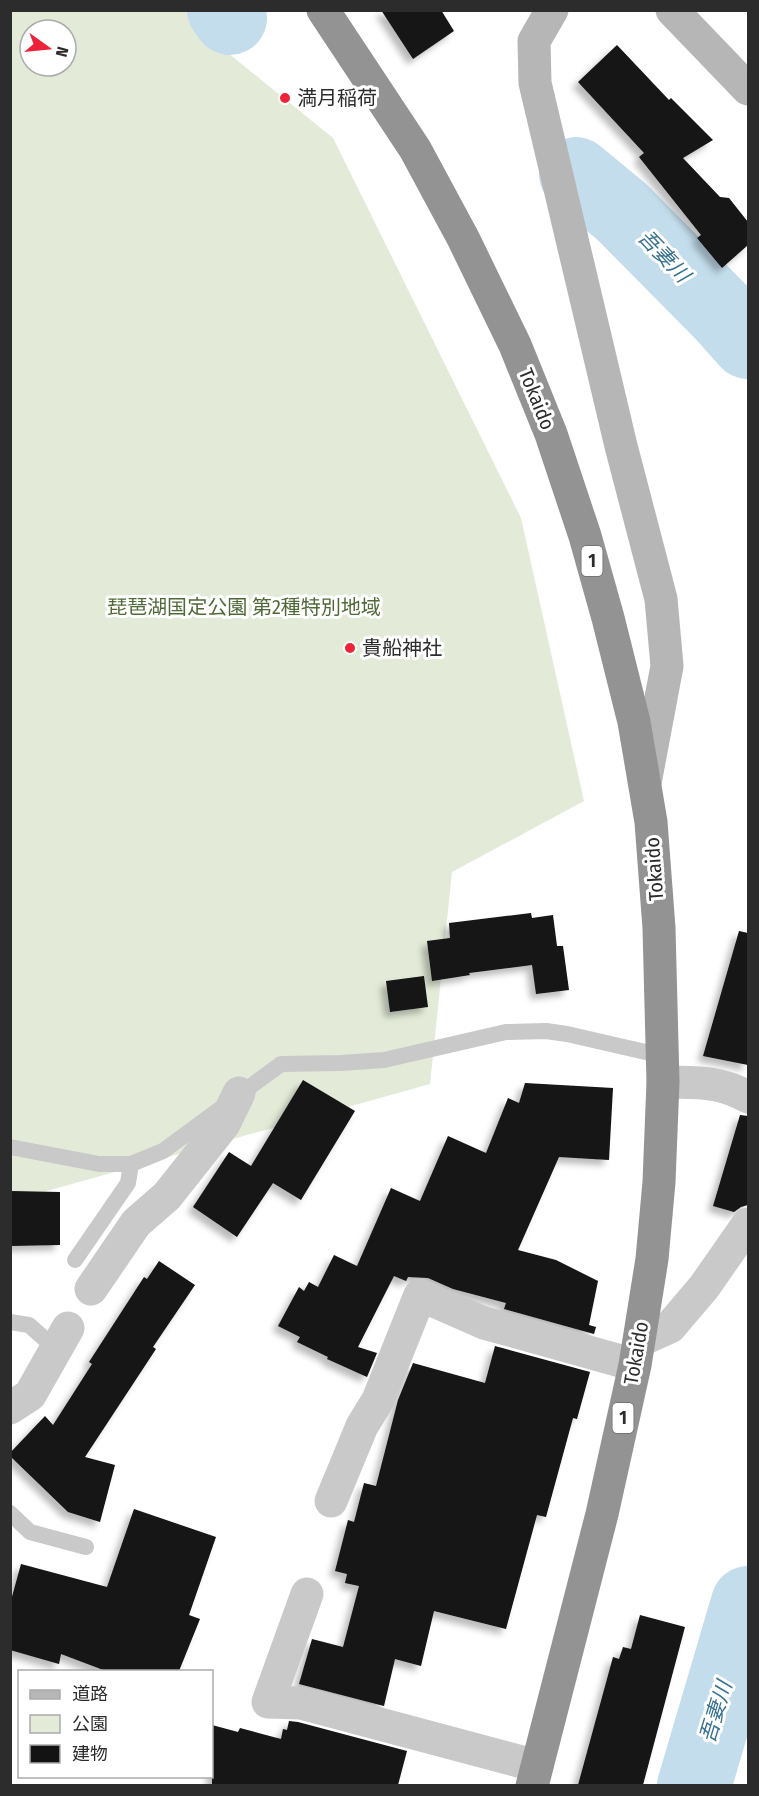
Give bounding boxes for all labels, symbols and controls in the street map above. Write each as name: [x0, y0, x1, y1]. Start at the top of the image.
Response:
north arrow: [18, 18, 78, 78]
text: N: [52, 45, 72, 59]
place label: 満月稲荷: [297, 86, 377, 110]
marker: 満月稲荷: [278, 91, 292, 105]
water label: 吾妻川: [633, 224, 697, 289]
street label: Tokaido: [514, 365, 560, 433]
road number: 1: [582, 546, 602, 576]
park label: 琵琶湖国定公園 第2種特別地域: [107, 595, 381, 619]
place label: 貴船神社: [362, 636, 442, 660]
marker: 貴船神社: [343, 641, 357, 655]
street label: Tokaido: [640, 836, 668, 902]
street label: Tokaido: [619, 1320, 653, 1386]
road number: 1: [612, 1403, 634, 1433]
legend: [18, 1670, 213, 1778]
water label: 吾妻川: [694, 1676, 738, 1746]
text: 道路: [72, 1683, 108, 1705]
text: 公園: [72, 1713, 108, 1735]
text: 建物: [72, 1743, 108, 1765]

